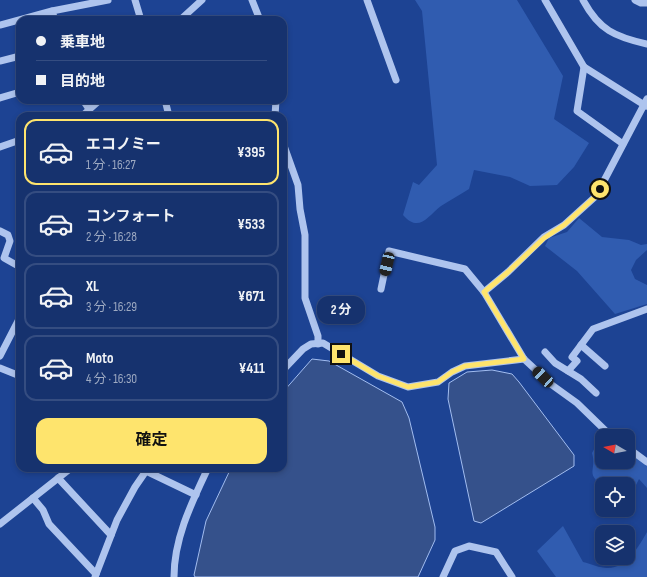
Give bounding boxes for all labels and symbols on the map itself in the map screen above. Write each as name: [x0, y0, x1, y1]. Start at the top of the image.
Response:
route start: [591, 180, 609, 198]
car: [378, 251, 396, 277]
callout: 2 分: [317, 296, 365, 324]
route end: [332, 345, 350, 363]
car: [530, 364, 556, 390]
north arrow: [595, 429, 635, 469]

